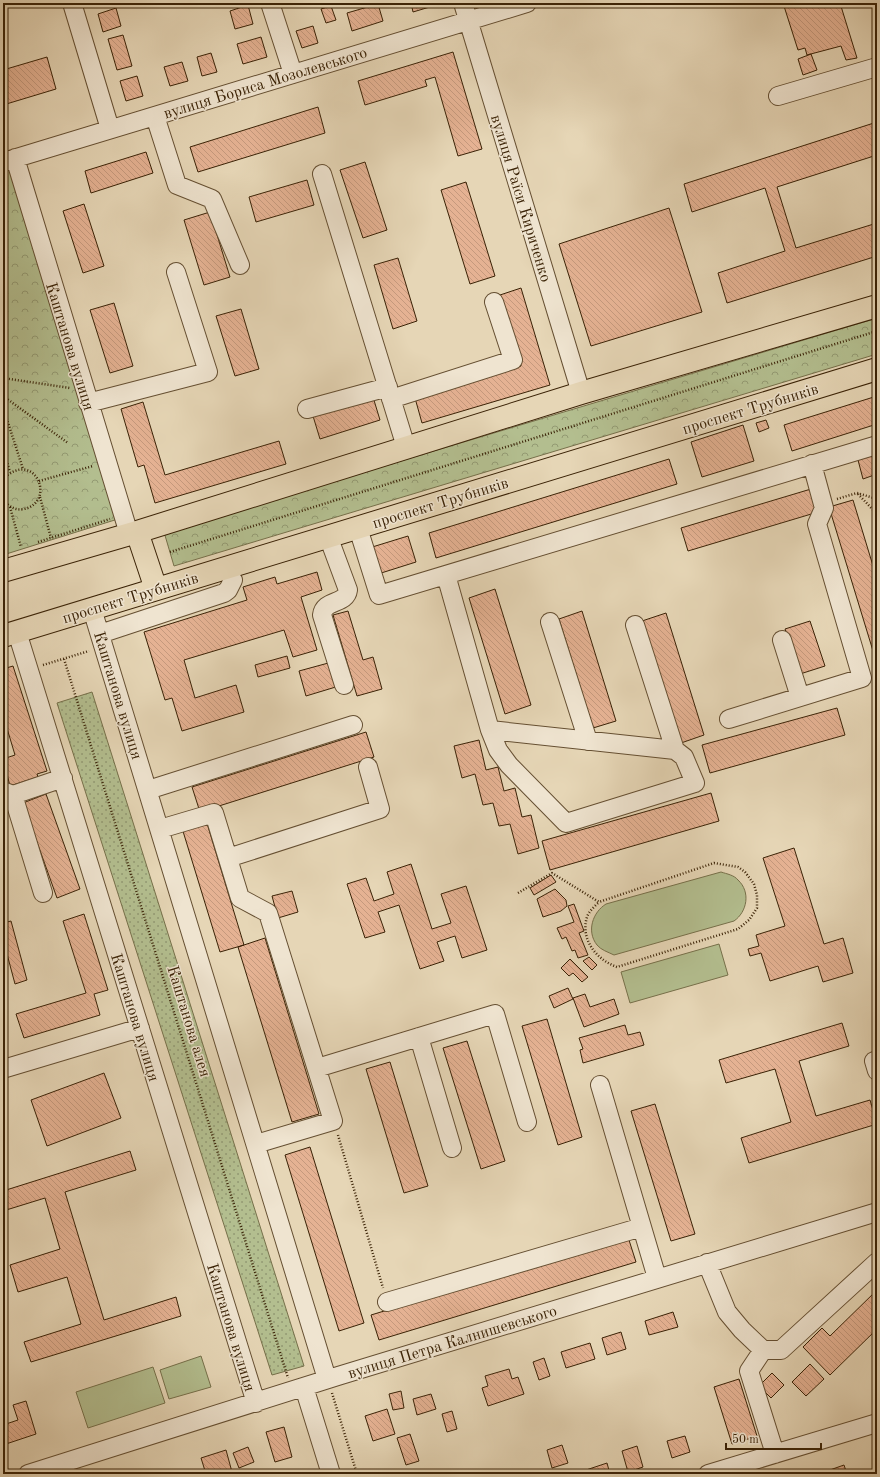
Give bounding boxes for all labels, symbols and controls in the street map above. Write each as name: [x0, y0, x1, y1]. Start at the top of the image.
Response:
street label: вулиця Бориса Мозолевського: [162, 45, 369, 123]
street label: вулиця Раїси Кириченко: [487, 113, 553, 284]
street label: Каштанова вулиця: [42, 281, 96, 413]
street label: проспект Трубників: [681, 382, 820, 438]
street label: проспект Трубників: [371, 476, 510, 532]
street label: проспект Трубників: [61, 571, 200, 627]
street label: Каштанова вулиця: [90, 630, 144, 762]
street label: Каштанова вулиця: [107, 952, 161, 1084]
street label: Каштанова алея: [164, 964, 213, 1079]
street label: Каштанова вулиця: [203, 1262, 257, 1394]
street label: вулиця Петра Калнишевського: [346, 1303, 559, 1382]
scale bar: [726, 1425, 821, 1451]
text: 50 m: [732, 1433, 759, 1446]

